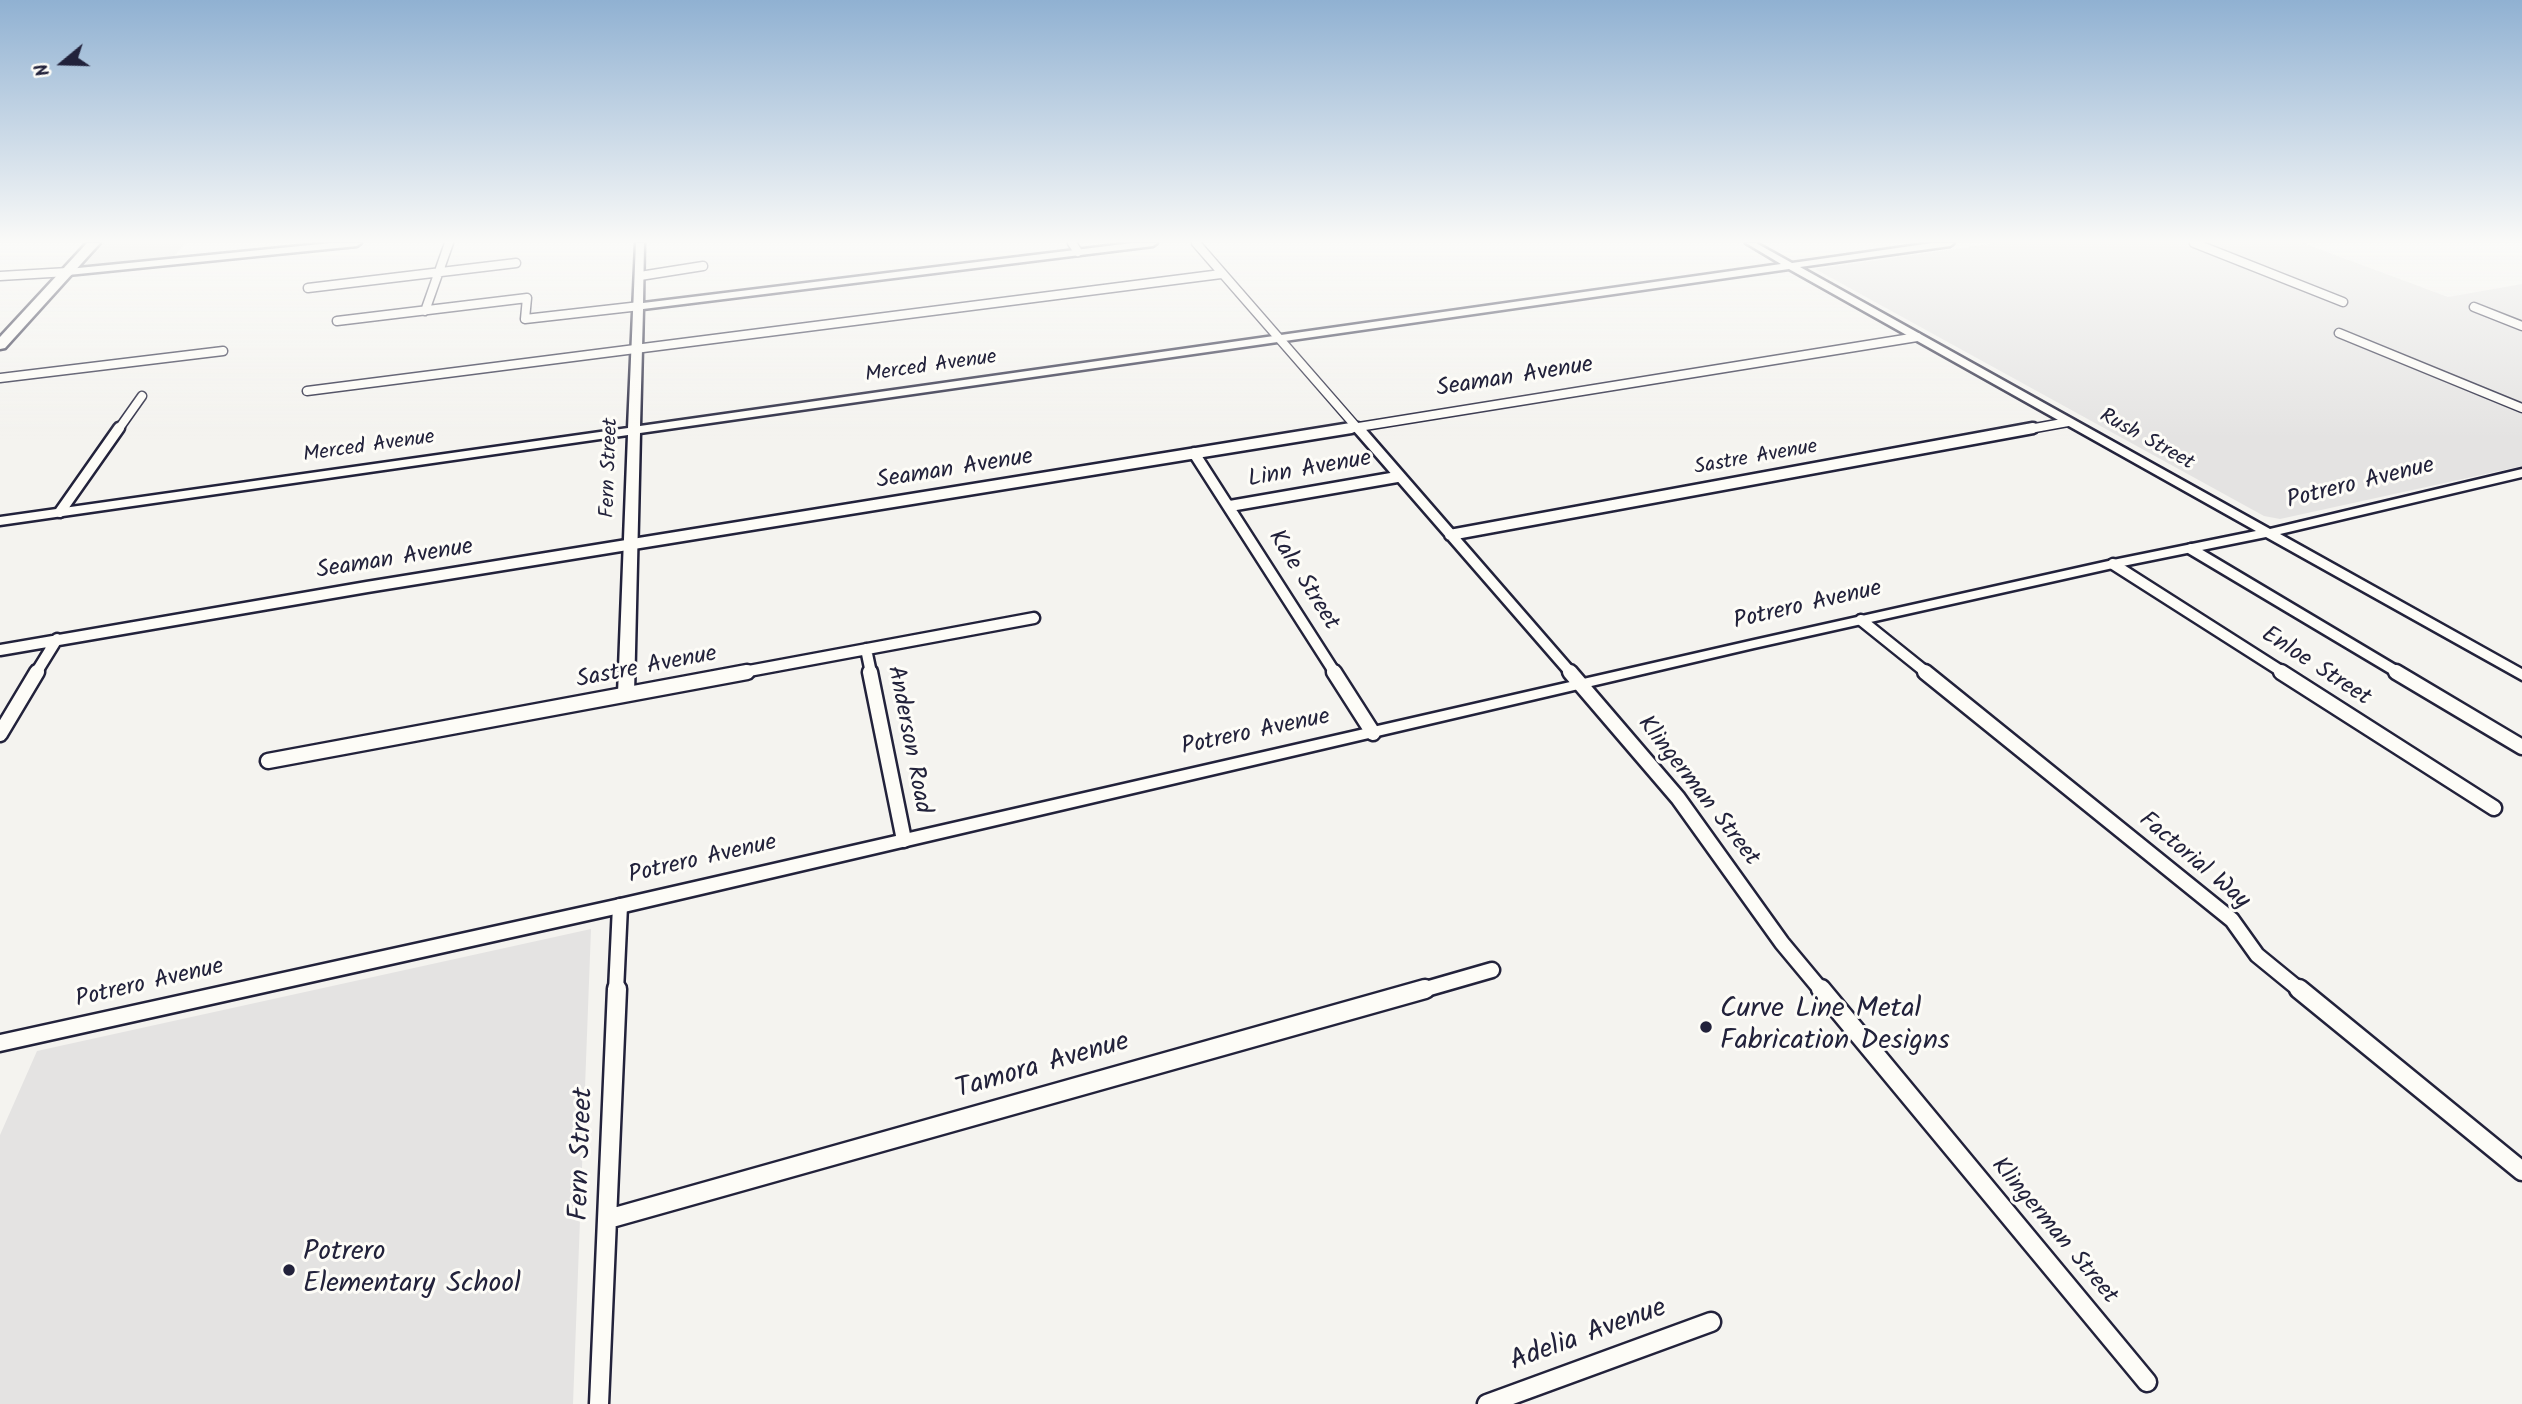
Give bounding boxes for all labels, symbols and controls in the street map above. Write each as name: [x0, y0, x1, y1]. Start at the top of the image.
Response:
north arrow: [28, 28, 98, 98]
text: N: [27, 59, 59, 80]
street label: Merced Avenue: [864, 346, 998, 390]
street label: Seaman Avenue: [1435, 352, 1595, 406]
street label: Rush Street: [2094, 405, 2198, 477]
street label: Fern Street: [597, 417, 625, 519]
street label: Merced Avenue: [302, 426, 436, 470]
street label: Sastre Avenue: [1692, 436, 1820, 482]
street label: Seaman Avenue: [875, 444, 1035, 498]
street label: Linn Avenue: [1246, 446, 1374, 496]
street label: Potrero Avenue: [2284, 453, 2438, 517]
street label: Kale Street: [1260, 526, 1344, 636]
street label: Seaman Avenue: [315, 534, 475, 588]
street label: Potrero Avenue: [1731, 576, 1885, 638]
street label: Enloe Street: [2255, 622, 2375, 714]
street label: Sastre Avenue: [574, 641, 720, 697]
street label: Anderson Road: [879, 664, 935, 816]
street label: Potrero Avenue: [1179, 704, 1333, 764]
street label: Klingerman Street: [1630, 711, 1764, 873]
street label: Factorial Way: [2132, 807, 2254, 917]
street label: Potrero Avenue: [626, 830, 780, 892]
street label: Potrero Avenue: [73, 954, 227, 1016]
place label: Curve Line Metal Fabrication Designs: [1720, 994, 1950, 1060]
marker: Curve Line Metal Fabrication Designs: [1698, 1019, 1714, 1035]
street label: Tamora Avenue: [952, 1027, 1134, 1109]
street label: Fern Street: [565, 1087, 603, 1221]
street label: Klingerman Street: [1983, 1153, 2123, 1311]
place label: Potrero Elementary School: [303, 1237, 521, 1303]
marker: Potrero Elementary School: [281, 1262, 297, 1278]
street label: Adelia Avenue: [1506, 1293, 1672, 1381]

